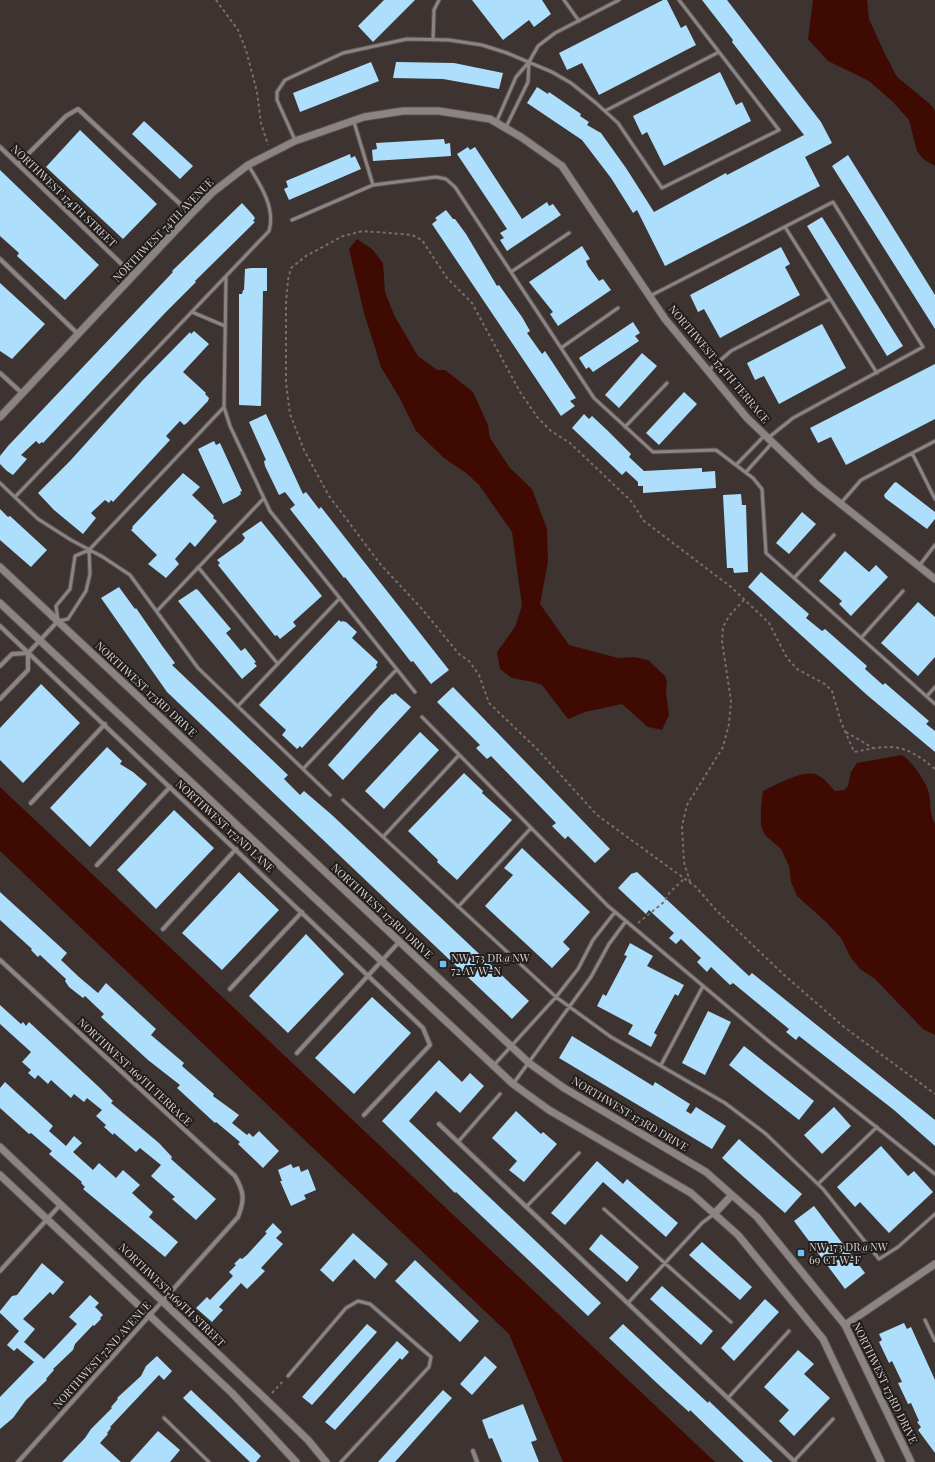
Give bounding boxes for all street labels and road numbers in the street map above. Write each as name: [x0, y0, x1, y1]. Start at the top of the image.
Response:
street label: NORTHWEST 174TH STREET: [8, 141, 121, 250]
street label: NORTHWEST 74TH AVENUE: [109, 174, 216, 285]
street label: NORTHWEST 174TH TERRACE: [665, 301, 774, 426]
street label: NORTHWEST 173RD DRIVE: [92, 638, 200, 740]
street label: NORTHWEST 172ND LANE: [173, 776, 278, 876]
street label: NORTHWEST 173RD DRIVE: [328, 860, 436, 962]
street label: NORTHWEST 169TH TERRACE: [75, 1014, 196, 1129]
street label: NORTHWEST 173RD DRIVE: [569, 1073, 692, 1155]
street label: NORTHWEST 169TH STREET: [116, 1239, 229, 1350]
street label: NORTHWEST 72ND AVENUE: [49, 1298, 154, 1412]
street label: NORTHWEST 173RD DRIVE: [849, 1319, 922, 1446]

